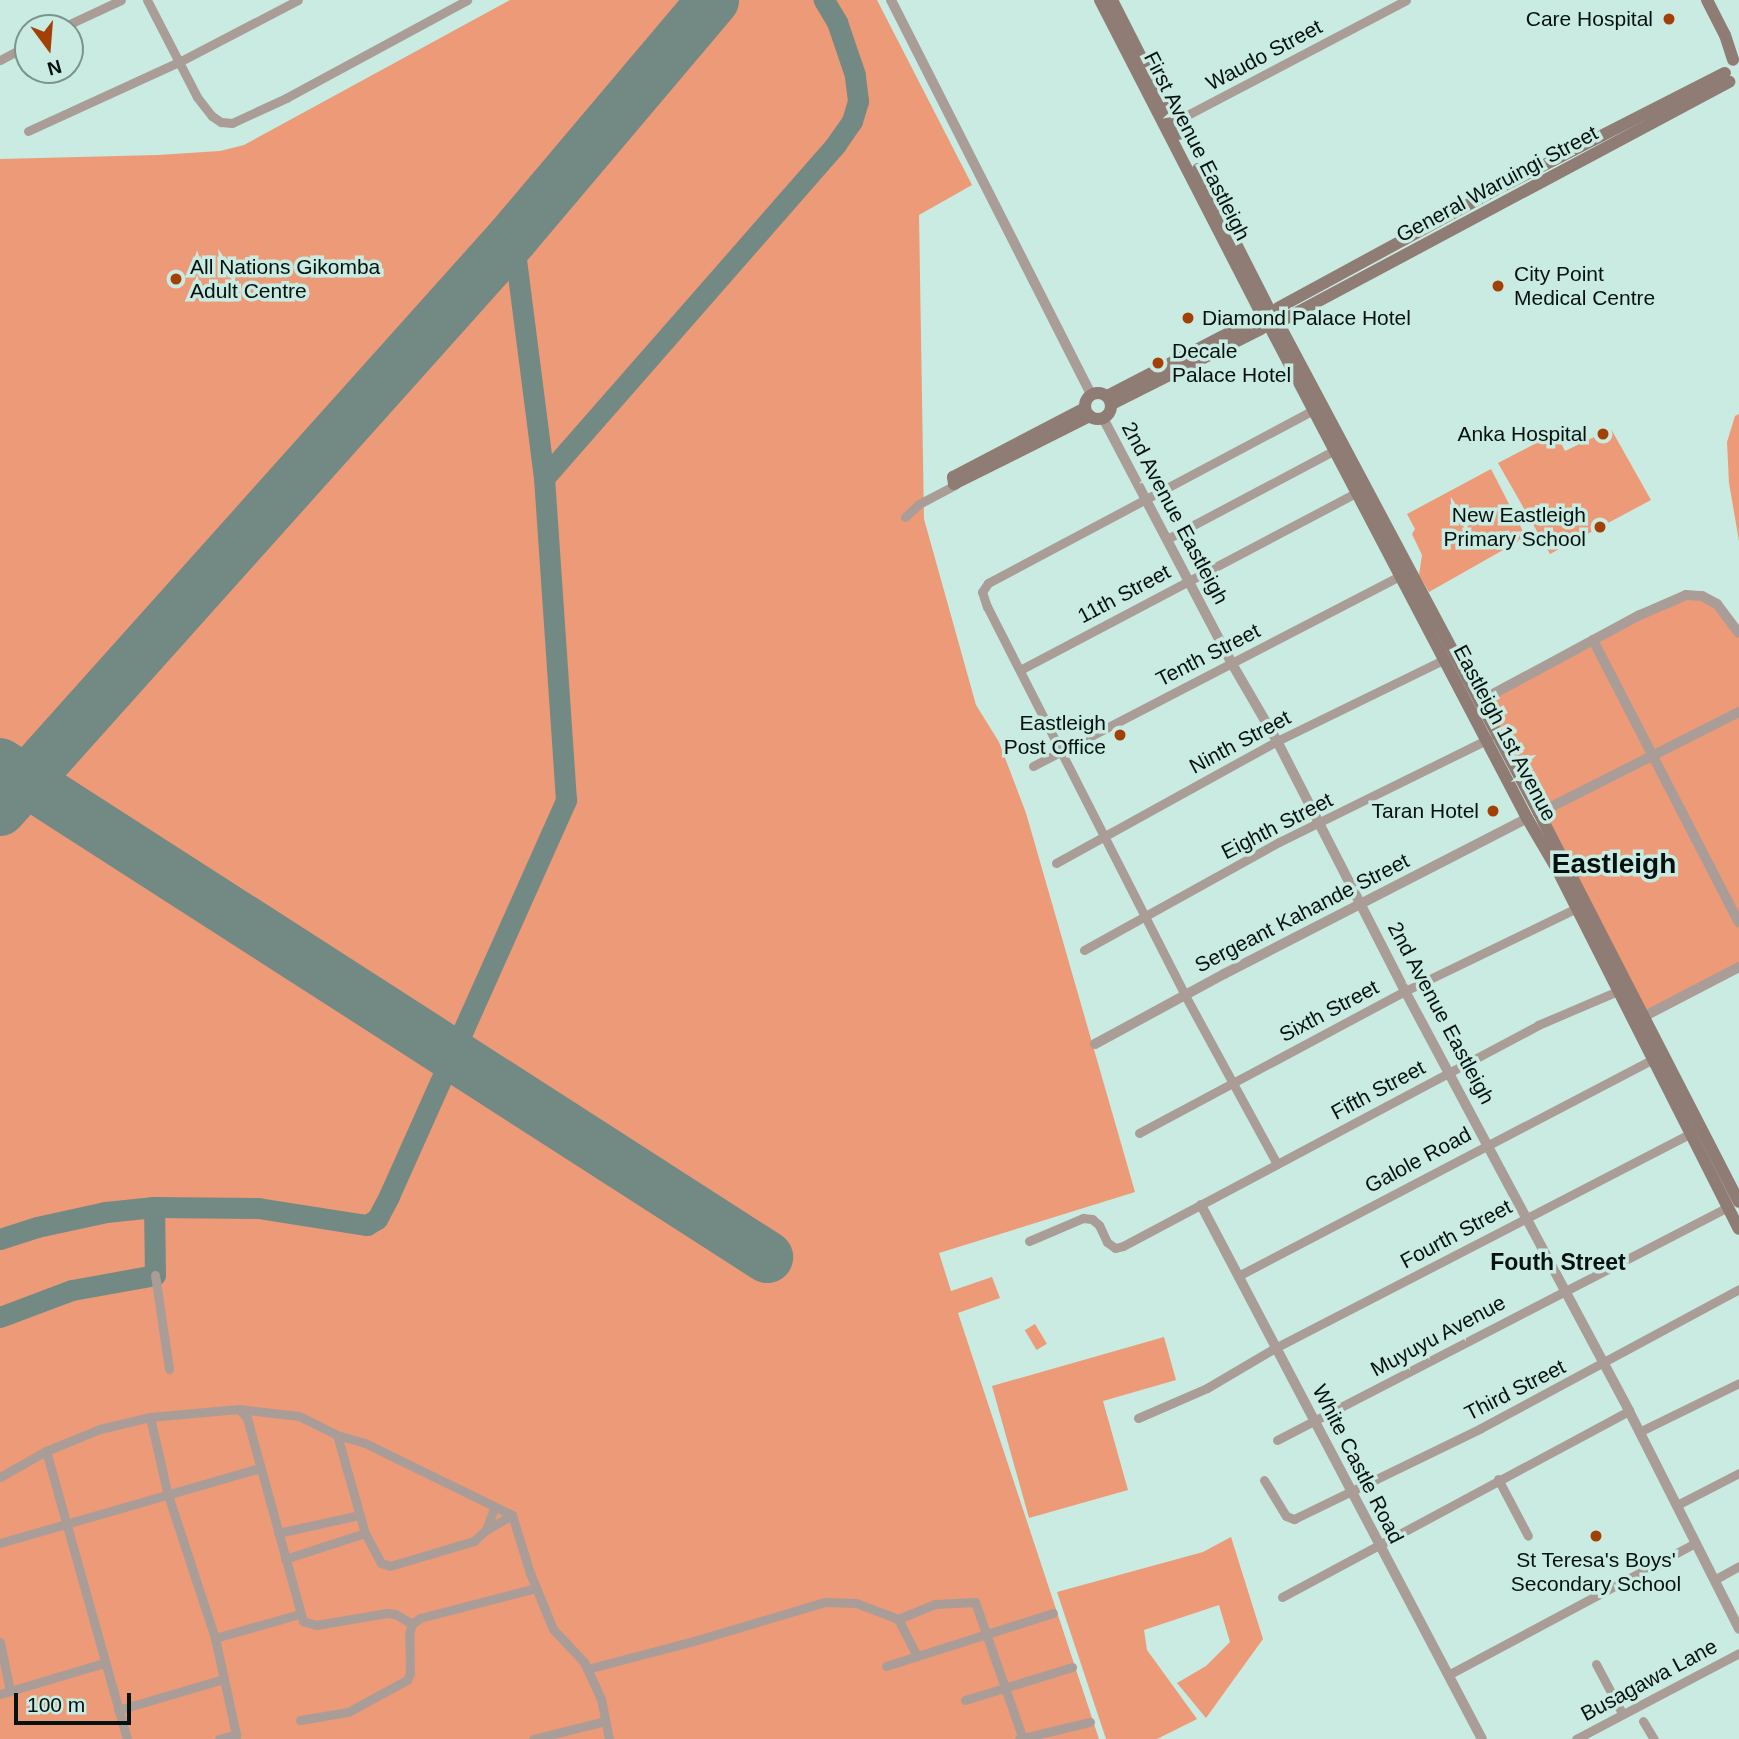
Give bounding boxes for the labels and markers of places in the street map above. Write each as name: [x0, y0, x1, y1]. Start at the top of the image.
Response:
place label: Care Hospital: [1526, 6, 1653, 32]
marker: Care Hospital: [1659, 9, 1679, 29]
place label: All Nations Gikomba Adult Centre: [190, 254, 380, 304]
place label: City Point Medical Centre: [1514, 261, 1655, 311]
marker: All Nations Gikomba Adult Centre: [168, 271, 184, 287]
marker: City Point Medical Centre: [1488, 276, 1508, 296]
place label: Diamond Palace Hotel: [1202, 305, 1411, 331]
marker: Diamond Palace Hotel: [1180, 310, 1196, 326]
place label: Decale Palace Hotel: [1172, 338, 1291, 388]
marker: Decale Palace Hotel: [1150, 355, 1166, 371]
place label: Anka Hospital: [1457, 421, 1587, 447]
marker: Anka Hospital: [1593, 424, 1613, 444]
place label: New Eastleigh Primary School: [1444, 502, 1586, 552]
marker: New Eastleigh Primary School: [1592, 519, 1608, 535]
place label: Eastleigh Post Office: [1004, 710, 1106, 760]
marker: Eastleigh Post Office: [1112, 727, 1128, 743]
place label: Taran Hotel: [1372, 798, 1479, 824]
marker: Taran Hotel: [1485, 803, 1501, 819]
marker: St Teresa's Boys' Secondary School: [1588, 1528, 1604, 1544]
place label: St Teresa's Boys' Secondary School: [1511, 1547, 1681, 1597]

